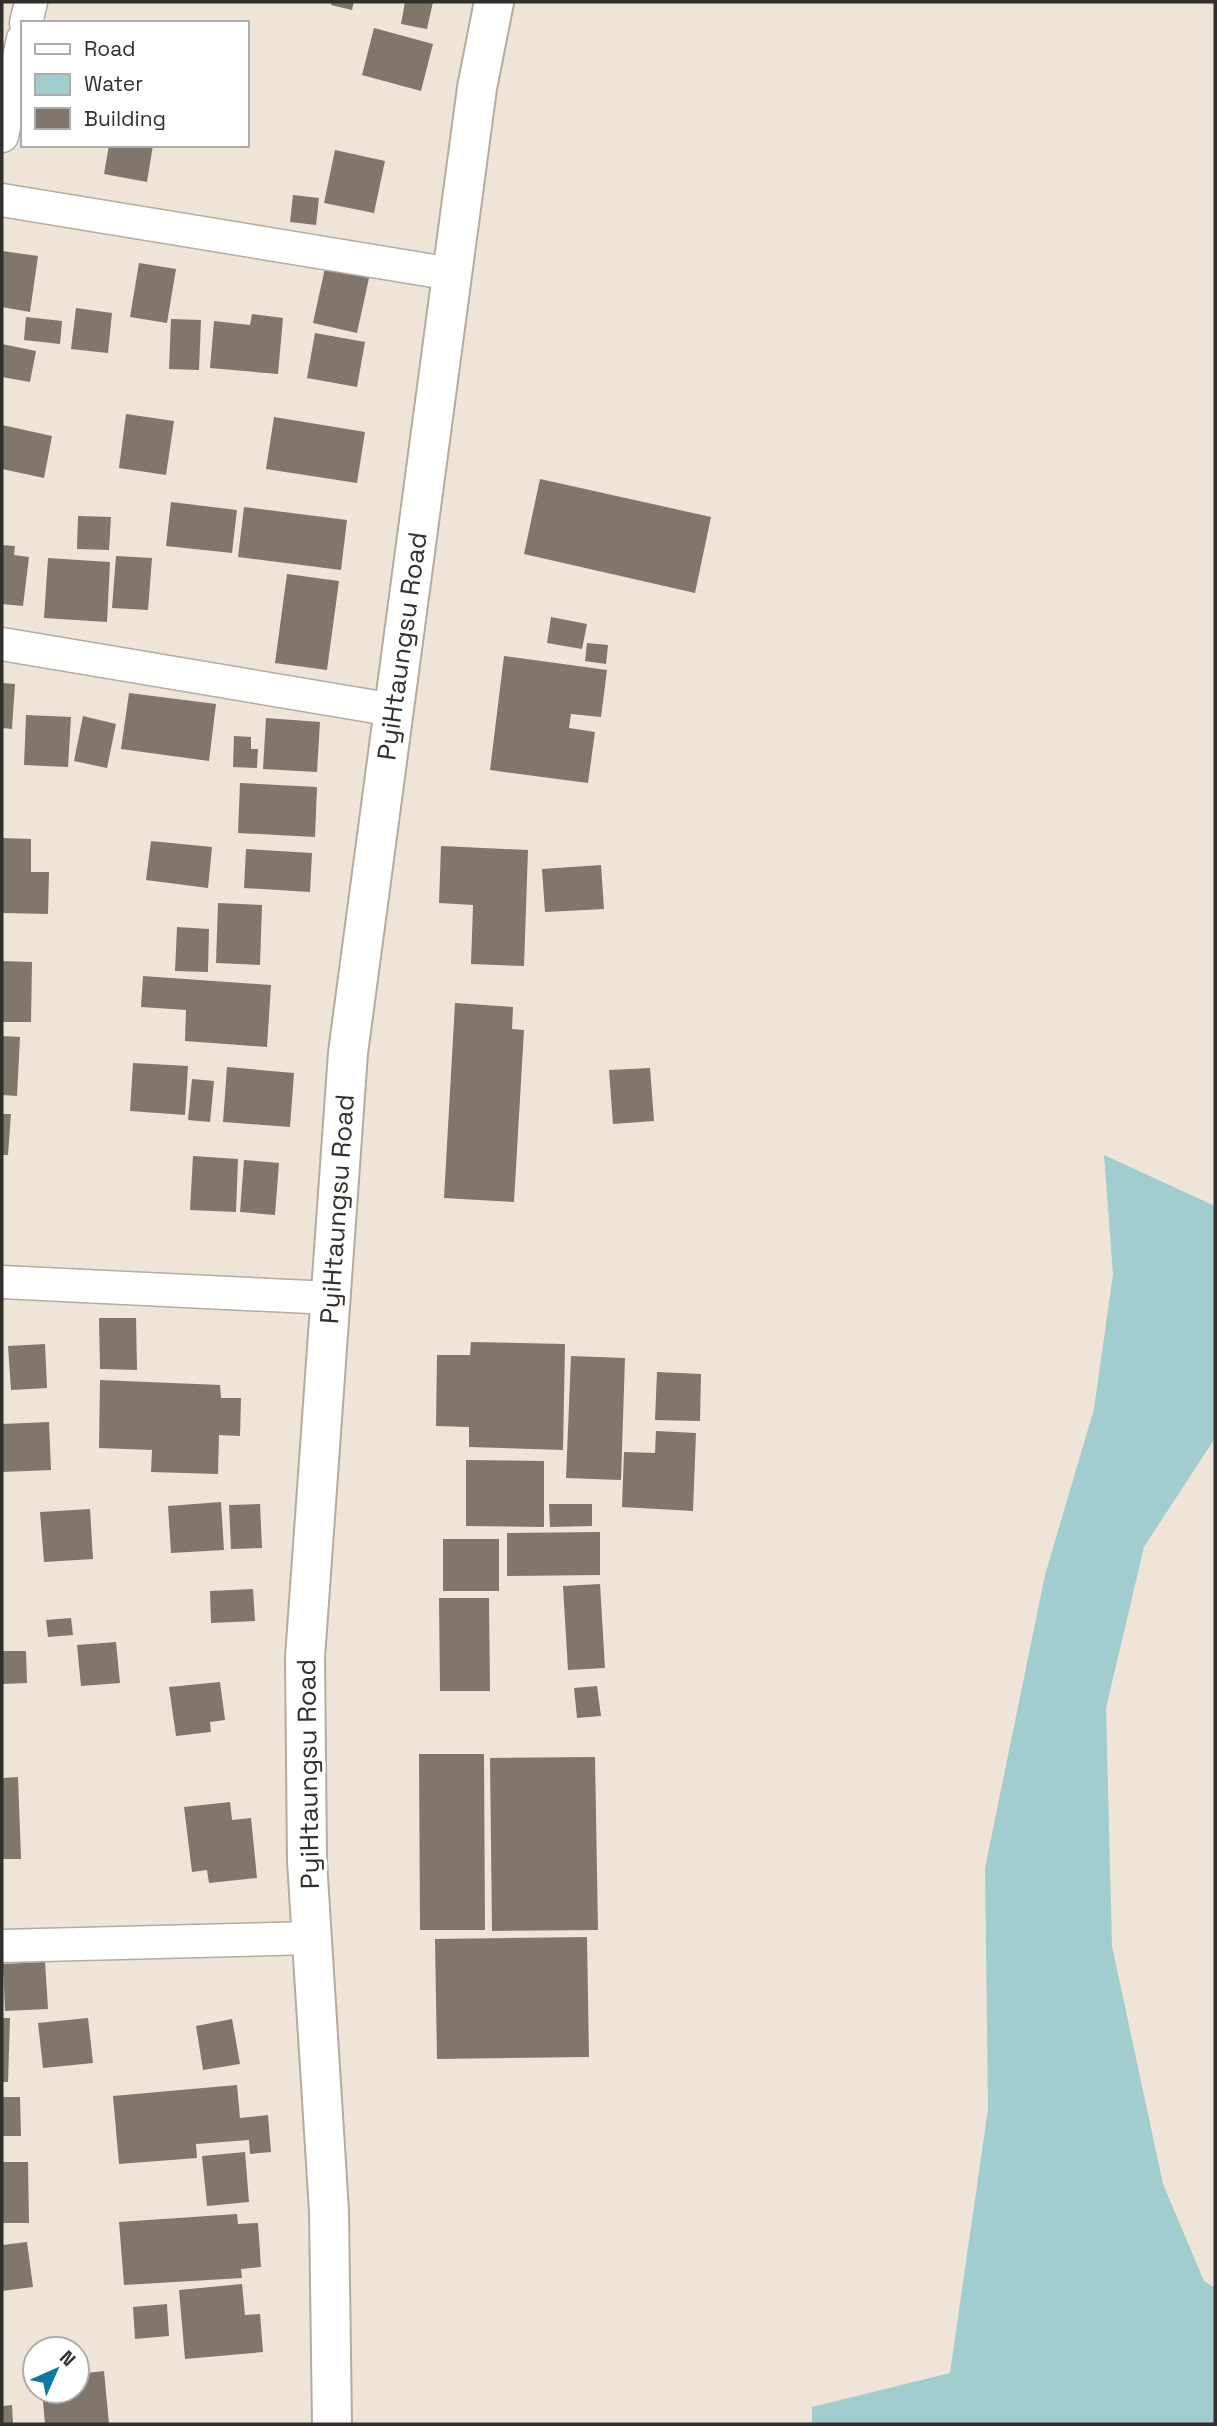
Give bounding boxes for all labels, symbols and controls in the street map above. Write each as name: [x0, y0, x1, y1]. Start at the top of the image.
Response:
legend: [21, 21, 248, 147]
text: Road: [84, 35, 136, 62]
text: Water: [84, 70, 143, 97]
text: Building: [84, 105, 166, 132]
street label: PyiHtaungsu Road: [369, 530, 435, 762]
street label: PyiHtaungsu Road: [312, 1093, 362, 1325]
street label: PyiHtaungsu Road: [289, 1659, 327, 1889]
north arrow: [21, 2335, 91, 2405]
text: N: [54, 2345, 81, 2372]

